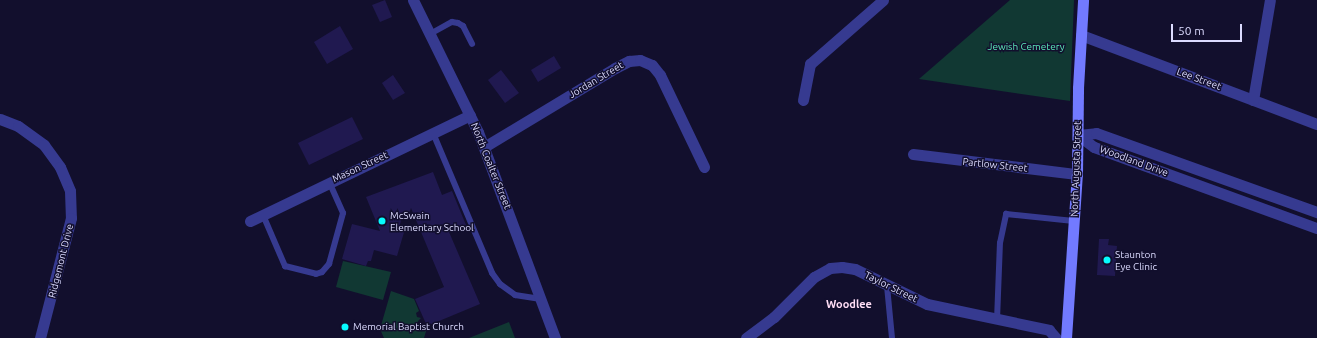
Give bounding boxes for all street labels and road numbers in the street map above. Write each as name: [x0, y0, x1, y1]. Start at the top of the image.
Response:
street label: Jordan Street: [567, 59, 625, 101]
street label: Lee Street: [1175, 65, 1223, 93]
street label: North Coalter Street: [468, 121, 514, 211]
street label: North Augusta Street: [1068, 121, 1084, 217]
street label: Woodland Drive: [1098, 143, 1170, 179]
street label: Mason Street: [330, 149, 390, 185]
street label: Partlow Street: [962, 156, 1028, 174]
street label: Ridgemont Drive: [46, 223, 76, 299]
street label: Taylor Street: [862, 269, 920, 305]

